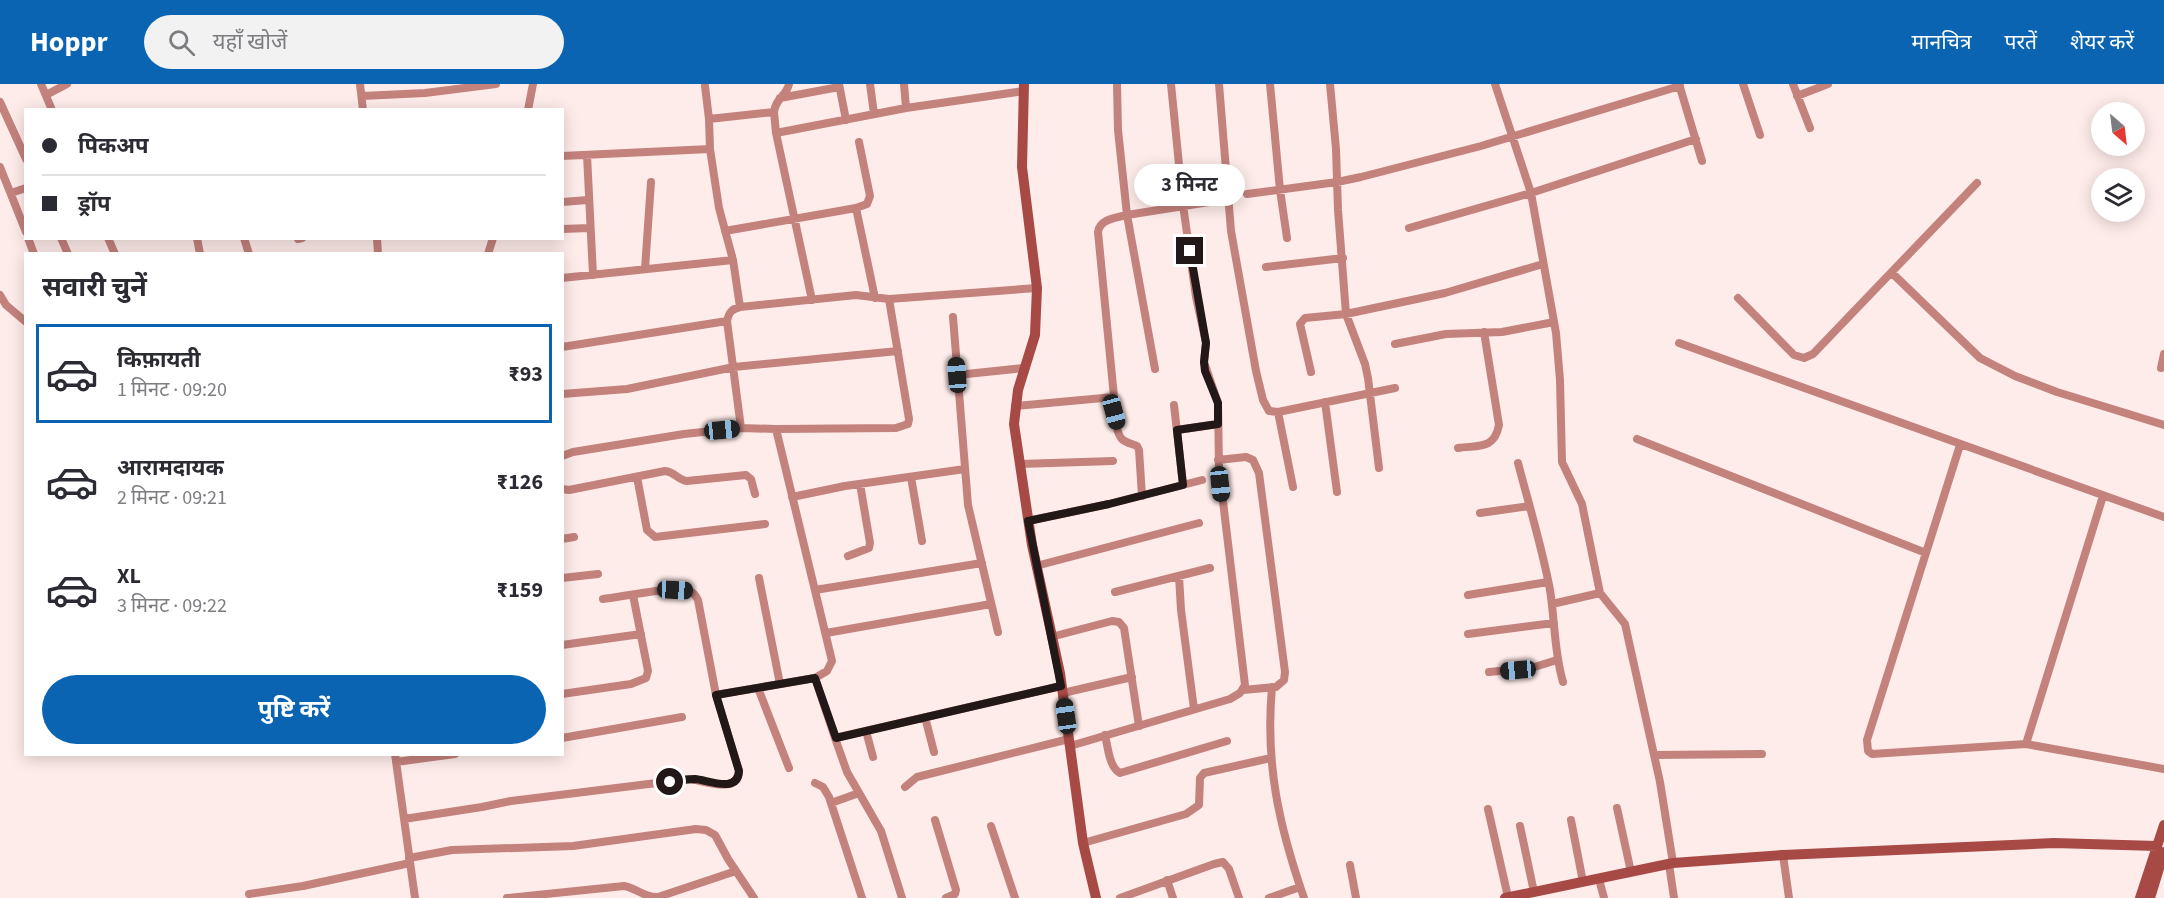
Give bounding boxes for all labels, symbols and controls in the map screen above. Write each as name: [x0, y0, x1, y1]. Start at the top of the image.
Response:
search box: [144, 15, 564, 69]
text: Hoppr: [30, 22, 108, 62]
icon: search: [165, 26, 198, 59]
text: यहाँ खोजें: [213, 26, 287, 58]
text: मानचित्र: [1912, 27, 1972, 57]
text: परतें: [2005, 27, 2037, 57]
text: शेयर करें: [2070, 27, 2134, 57]
north arrow: [2091, 102, 2145, 156]
map controls: [2091, 102, 2145, 222]
text: पिकअप: [78, 130, 149, 162]
callout: 3 मिनट: [1134, 164, 1246, 206]
button: layers: [2091, 168, 2145, 222]
text: 3 मिनट: [1161, 171, 1218, 199]
text: ड्रॉप: [78, 188, 111, 220]
route end: [1176, 237, 1203, 264]
text: सवारी चुनें: [42, 268, 147, 307]
text: किफ़ायती: [117, 344, 201, 376]
icon: car: [45, 347, 99, 401]
car: [947, 356, 967, 394]
text: ₹93: [508, 358, 543, 390]
text: 1 मिनट · 09:20: [117, 376, 227, 404]
car: [1101, 392, 1127, 432]
car: [703, 419, 741, 441]
text: आरामदायक: [117, 452, 224, 484]
icon: car: [45, 455, 99, 509]
car: [1209, 465, 1231, 503]
text: ₹126: [497, 466, 543, 498]
text: 2 मिनट · 09:21: [117, 484, 227, 512]
text: XL: [117, 560, 141, 592]
icon: car: [45, 563, 99, 617]
text: ₹159: [497, 574, 543, 606]
car: [657, 580, 693, 600]
text: 3 मिनट · 09:22: [117, 592, 227, 620]
car: [1499, 659, 1537, 681]
button: पुष्टि करें: [42, 675, 546, 744]
car: [1055, 697, 1077, 735]
route start: [656, 768, 683, 795]

